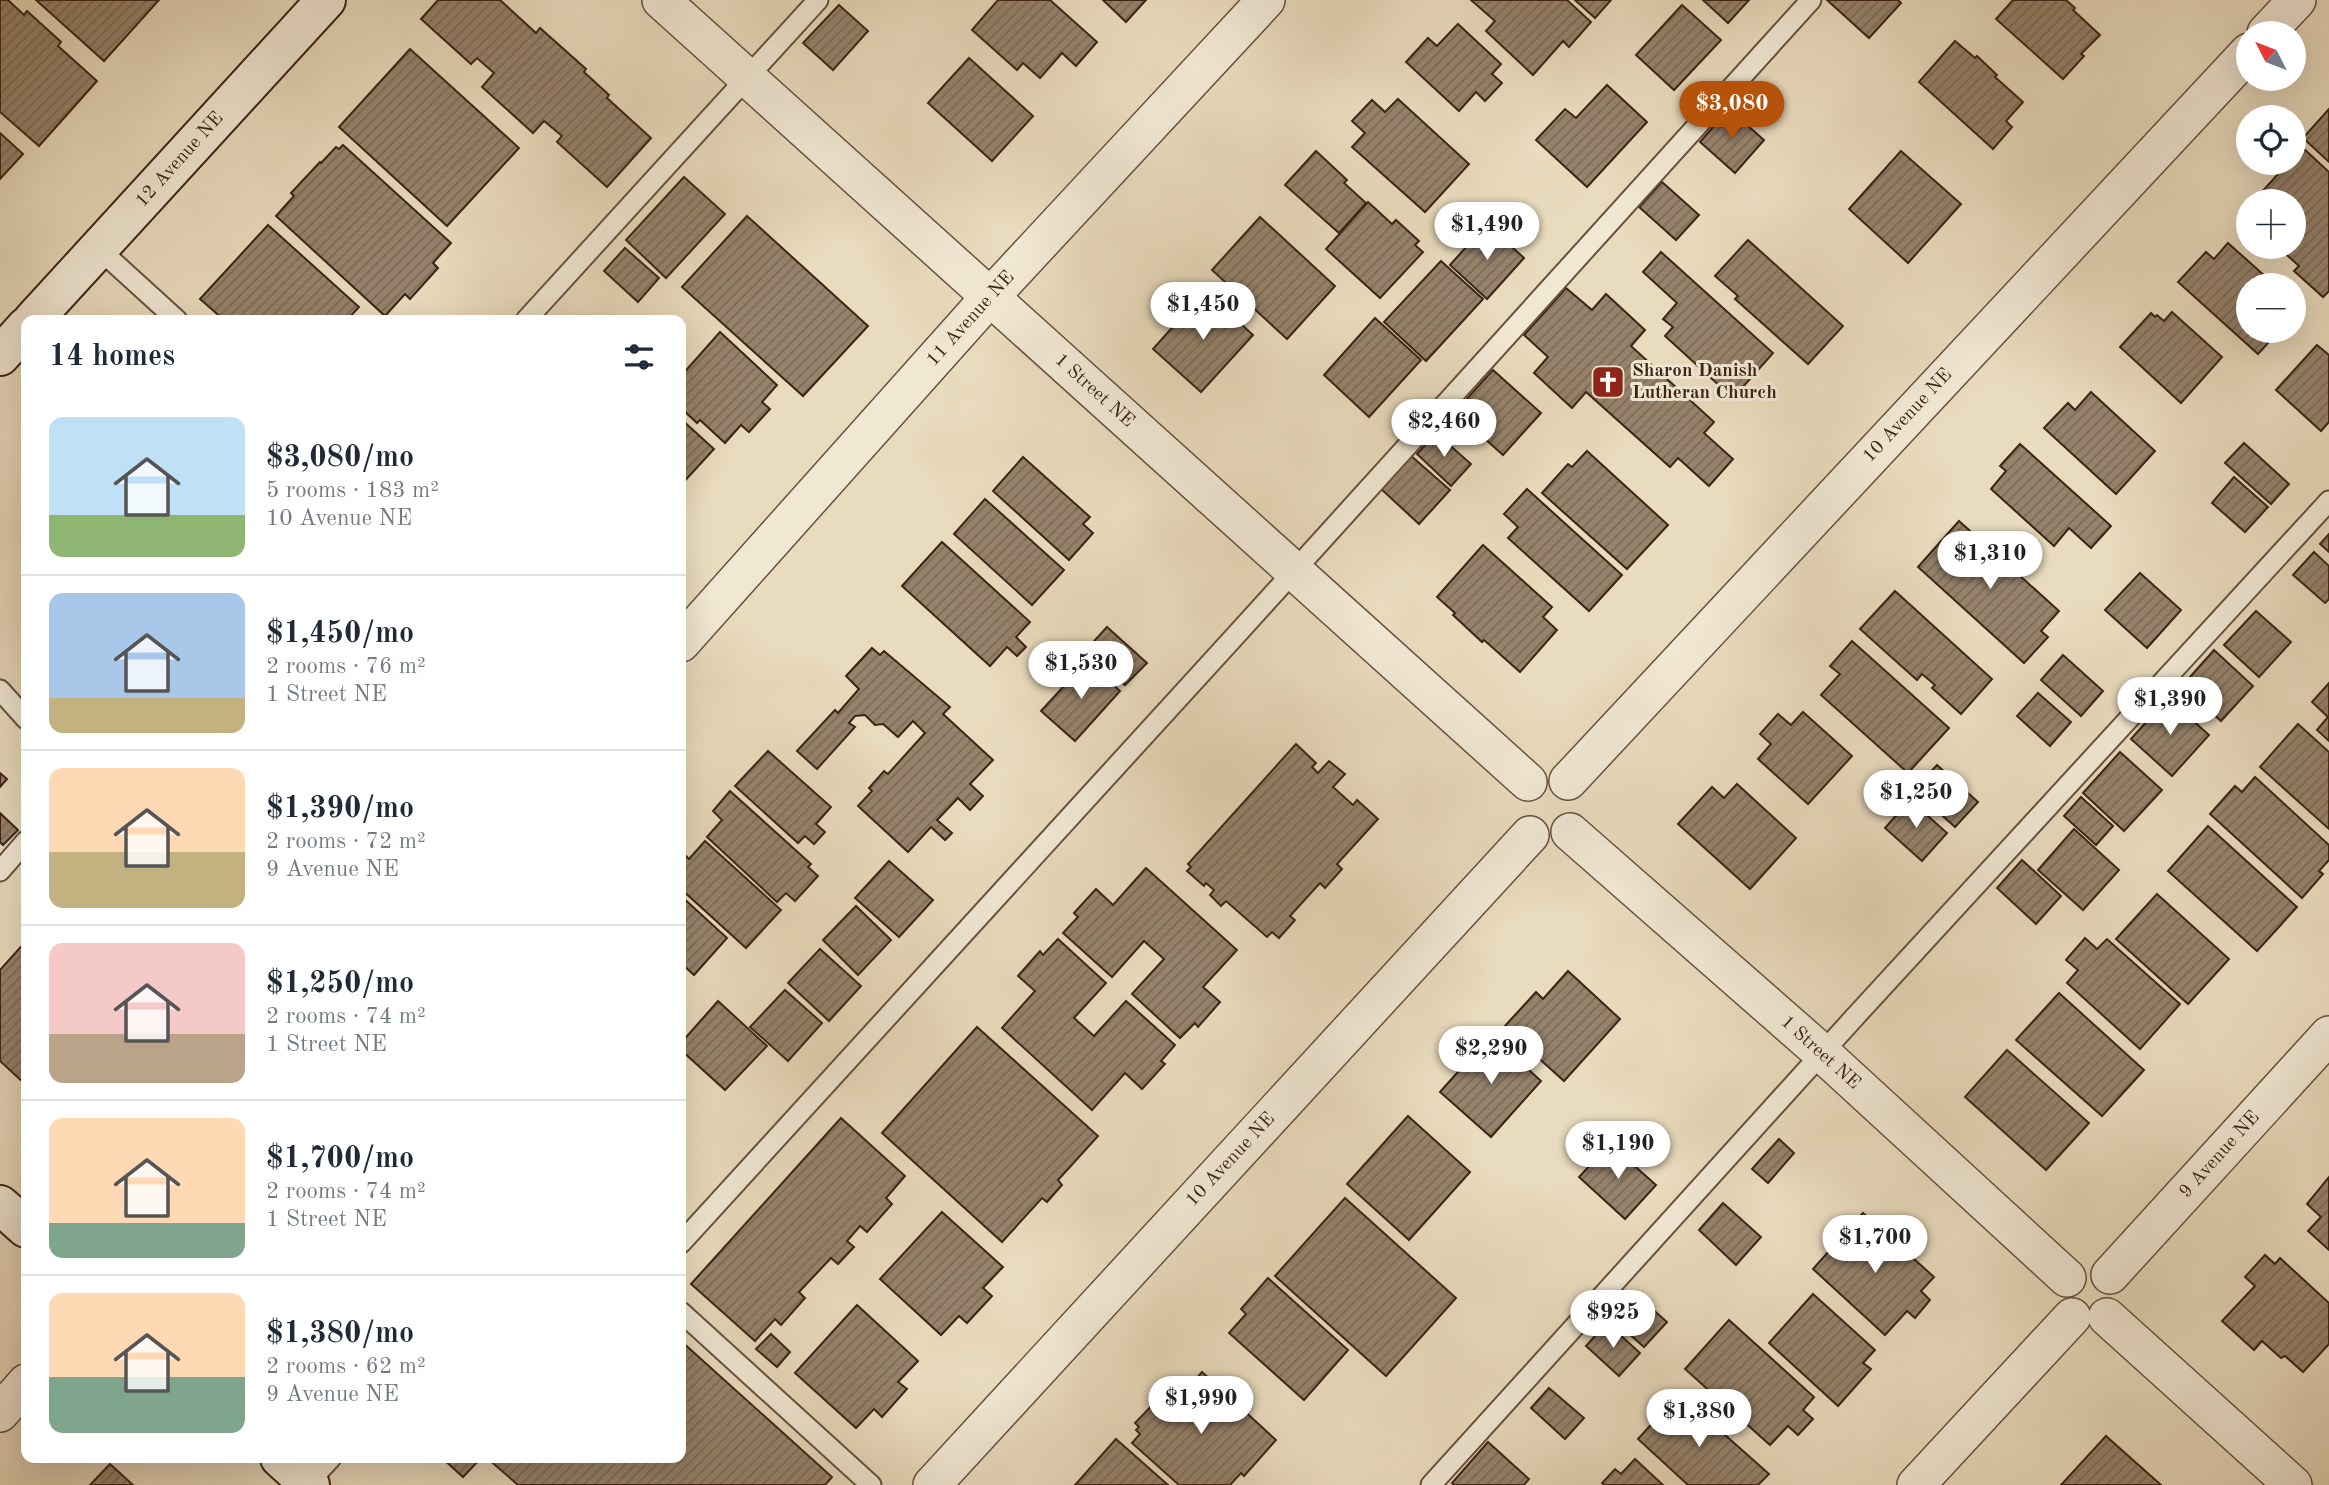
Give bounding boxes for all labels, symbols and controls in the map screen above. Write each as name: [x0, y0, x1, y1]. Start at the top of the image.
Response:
north arrow: [2236, 21, 2306, 91]
map controls: [2236, 21, 2306, 343]
pin: $3,080: [1675, 82, 1789, 141]
text: $3,080: [1695, 92, 1769, 115]
button: locate: [2236, 105, 2306, 175]
street label: 12 Avenue NE: [133, 109, 227, 211]
button: +: [2236, 189, 2306, 259]
pin: $1,490: [1430, 202, 1544, 262]
text: $1,490: [1450, 213, 1524, 236]
street label: 11 Avenue NE: [924, 268, 1018, 370]
button: −: [2236, 273, 2306, 343]
pin: $1,450: [1146, 282, 1260, 342]
text: $1,450: [1166, 293, 1240, 316]
icon: filters: [620, 338, 658, 376]
text: 14 homes: [49, 342, 175, 372]
street label: 1 Street NE: [1051, 351, 1137, 431]
place label: Sharon Danish Lutheran Church: [1632, 362, 1777, 403]
church icon: Sharon Danish Lutheran Church: [1589, 363, 1627, 401]
street label: 10 Avenue NE: [1860, 365, 1956, 467]
pin: $2,460: [1387, 400, 1501, 459]
text: $2,460: [1407, 410, 1481, 433]
text: $3,080/mo: [266, 443, 414, 473]
icon: home: [105, 445, 189, 529]
text: 5 rooms · 183 m²: [266, 479, 439, 502]
text: 10 Avenue NE: [266, 507, 412, 530]
pin: $1,310: [1933, 532, 2047, 591]
text: $1,310: [1953, 542, 2027, 565]
text: $1,450/mo: [266, 619, 414, 649]
icon: home: [105, 621, 189, 705]
pin: $1,530: [1024, 642, 1138, 701]
text: $1,530: [1044, 652, 1118, 675]
text: 2 rooms · 76 m²: [266, 655, 426, 678]
pin: $1,390: [2113, 678, 2227, 737]
text: 1 Street NE: [266, 683, 387, 706]
text: $1,390: [2133, 688, 2207, 711]
pin: $1,250: [1859, 770, 1973, 830]
text: $1,250: [1879, 781, 1953, 804]
text: $1,390/mo: [266, 794, 414, 824]
icon: home: [105, 796, 189, 880]
text: 2 rooms · 72 m²: [266, 830, 426, 853]
text: 9 Avenue NE: [266, 858, 399, 881]
text: $1,250/mo: [266, 969, 414, 999]
icon: home: [105, 971, 189, 1055]
text: 2 rooms · 74 m²: [266, 1005, 426, 1028]
street label: 1 Street NE: [1777, 1013, 1863, 1093]
pin: $2,290: [1434, 1026, 1548, 1086]
text: 1 Street NE: [266, 1033, 387, 1056]
text: $2,290: [1454, 1037, 1528, 1060]
street label: 9 Avenue NE: [2176, 1108, 2264, 1202]
street label: 10 Avenue NE: [1183, 1109, 1279, 1211]
pin: $1,190: [1561, 1122, 1675, 1181]
text: $1,190: [1581, 1132, 1655, 1155]
text: $1,700/mo: [266, 1144, 414, 1174]
icon: home: [105, 1146, 189, 1230]
text: 2 rooms · 74 m²: [266, 1180, 426, 1203]
text: 1 Street NE: [266, 1208, 387, 1231]
pin: $1,700: [1818, 1216, 1932, 1275]
text: $1,700: [1838, 1226, 1912, 1249]
pin: $925: [1572, 1290, 1654, 1350]
text: $925: [1586, 1301, 1640, 1324]
text: $1,380/mo: [266, 1319, 414, 1349]
icon: home: [105, 1321, 189, 1405]
text: 2 rooms · 62 m²: [266, 1355, 426, 1378]
pin: $1,990: [1144, 1376, 1258, 1436]
text: 9 Avenue NE: [266, 1383, 399, 1406]
text: $1,990: [1164, 1387, 1238, 1410]
pin: $1,380: [1642, 1390, 1756, 1449]
text: $1,380: [1662, 1400, 1736, 1423]

